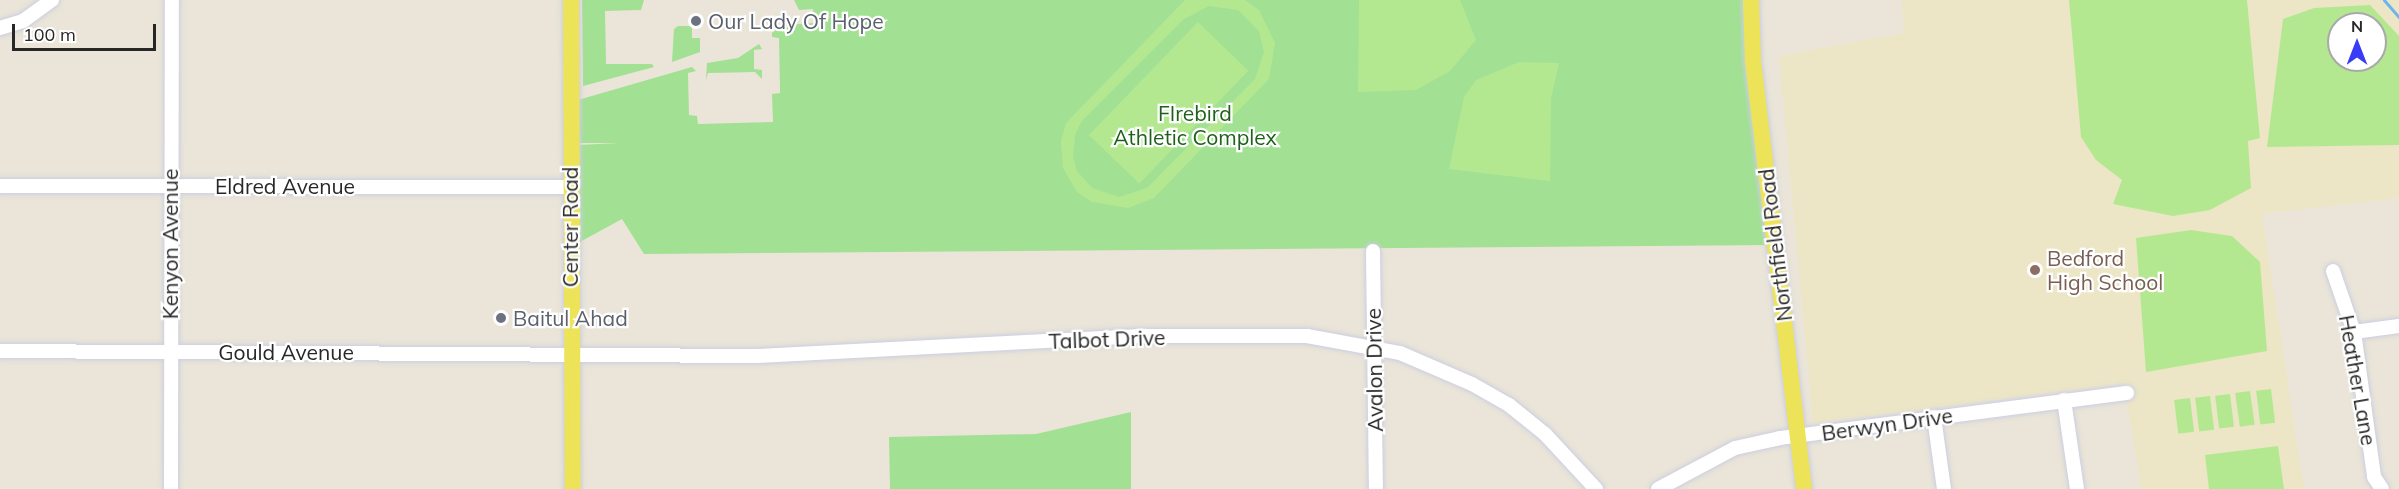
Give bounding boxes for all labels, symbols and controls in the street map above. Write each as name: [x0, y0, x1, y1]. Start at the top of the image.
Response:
place label: Our Lady Of Hope: [708, 8, 884, 34]
scale bar: [15, 12, 159, 50]
north arrow: [2327, 12, 2387, 72]
marker: Our Lady Of Hope: [689, 14, 703, 28]
text: N: [2351, 16, 2363, 36]
text: 100 m: [23, 23, 76, 46]
park label: FIrebird Athletic Complex: [1113, 100, 1277, 150]
street label: Center Road: [557, 167, 583, 287]
street label: Northfield Road: [1753, 167, 1797, 323]
street label: Kenyon Avenue: [157, 169, 183, 319]
street label: Eldred Avenue: [215, 173, 355, 199]
place label: Bedford High School: [2047, 245, 2163, 295]
marker: Bedford High School: [2028, 263, 2042, 277]
place label: Baitul Ahad: [513, 305, 628, 331]
street label: Avalon Drive: [1360, 308, 1388, 432]
marker: Baitul Ahad: [494, 311, 508, 325]
street label: Heather Lane: [2334, 313, 2382, 447]
street label: Talbot Drive: [1048, 324, 1166, 354]
street label: Gould Avenue: [218, 339, 354, 365]
street label: Berwyn Drive: [1820, 402, 1954, 446]

